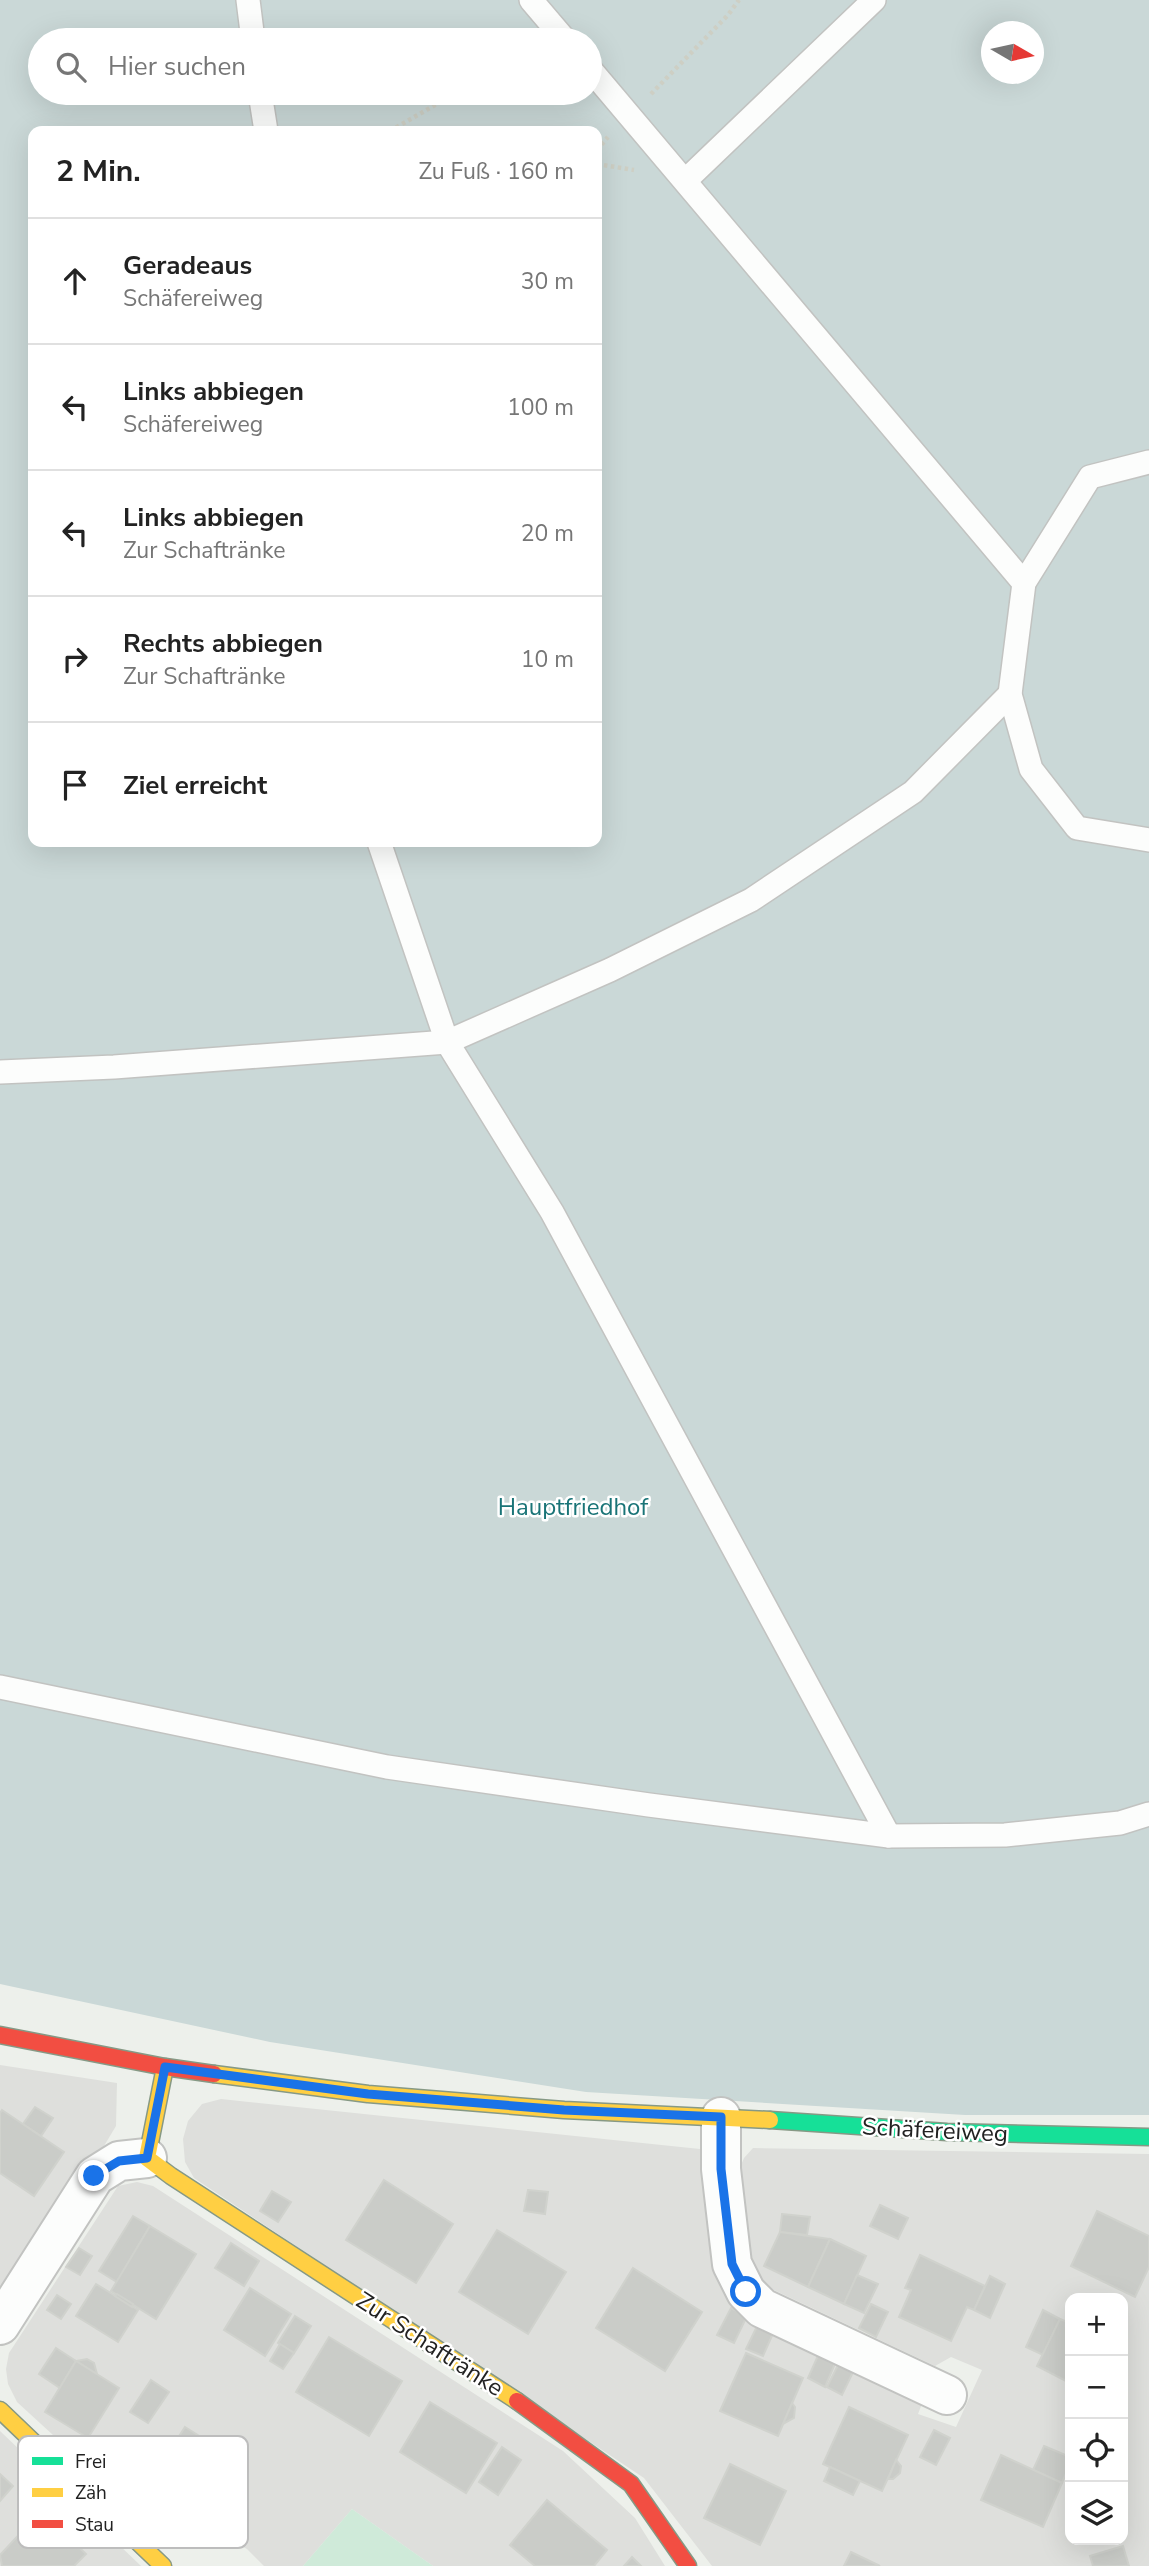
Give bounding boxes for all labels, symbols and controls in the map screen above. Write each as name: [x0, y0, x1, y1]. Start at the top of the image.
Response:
north arrow: [981, 21, 1044, 84]
search box: [28, 28, 602, 105]
icon: search: [52, 48, 90, 86]
text: Hier suchen: [108, 49, 246, 84]
text: 2 Min.: [56, 151, 141, 192]
text: Zu Fuß · 160 m: [418, 156, 574, 187]
text: Geradeaus: [123, 248, 252, 283]
icon: ahead: [56, 262, 94, 300]
text: 30 m: [521, 266, 574, 297]
text: Schäfereiweg: [123, 283, 263, 314]
text: Links abbiegen: [123, 374, 304, 409]
icon: left: [56, 388, 94, 426]
text: 100 m: [507, 392, 574, 423]
text: Schäfereiweg: [123, 409, 263, 440]
text: Links abbiegen: [123, 500, 304, 535]
icon: left: [56, 514, 94, 552]
text: 20 m: [521, 518, 574, 549]
text: Zur Schaftränke: [123, 535, 285, 566]
text: Rechts abbiegen: [123, 626, 323, 661]
icon: right: [56, 640, 94, 678]
text: 10 m: [521, 644, 574, 675]
text: Zur Schaftränke: [123, 661, 285, 692]
icon: arrive: [56, 766, 94, 804]
text: Ziel erreicht: [123, 768, 267, 803]
park label: Hauptfriedhof: [498, 1491, 649, 1523]
street label: Schäfereiweg: [861, 2110, 1009, 2150]
route end: [78, 2160, 109, 2191]
route start: [730, 2276, 761, 2307]
street label: Zur Schaftränke: [350, 2284, 510, 2404]
map controls: [1065, 2293, 1128, 2545]
button: +: [1065, 2293, 1128, 2356]
button: −: [1065, 2356, 1128, 2419]
button: locate: [1065, 2419, 1128, 2482]
legend: [18, 2436, 248, 2548]
text: Frei: [75, 2449, 106, 2475]
text: Zäh: [75, 2480, 107, 2506]
button: layers: [1065, 2482, 1128, 2545]
text: Stau: [75, 2512, 114, 2538]

